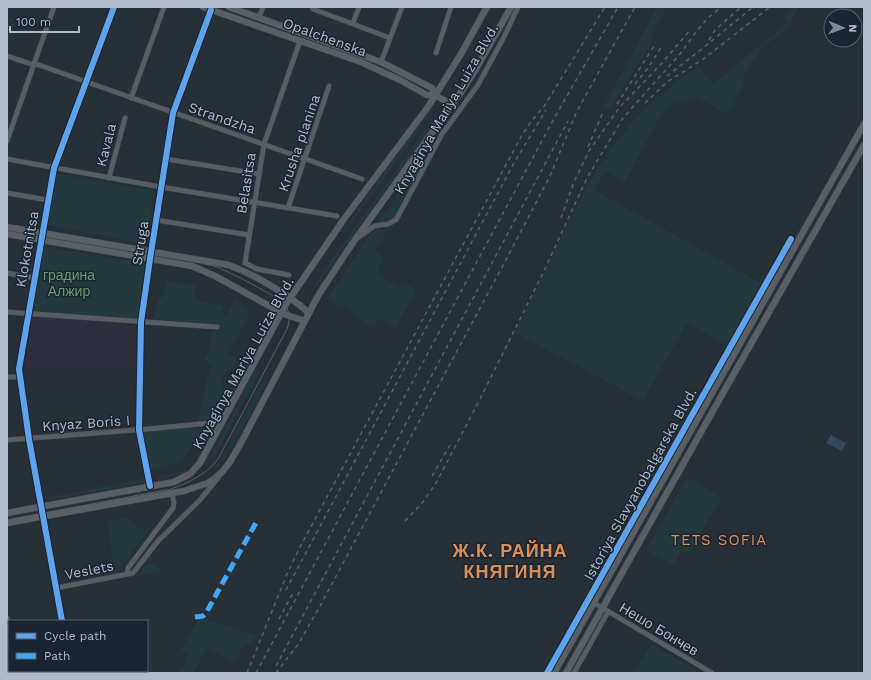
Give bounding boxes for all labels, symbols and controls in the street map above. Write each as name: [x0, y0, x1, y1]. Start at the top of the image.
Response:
scale bar: [10, 8, 79, 34]
north arrow: [823, 8, 863, 48]
street label: Opalchenska: [281, 14, 369, 60]
text: 100 m: [16, 15, 51, 29]
street label: Knyaginya Mariya Luiza Blvd.: [391, 21, 501, 197]
text: N: [846, 24, 859, 33]
street label: Krusha planina: [275, 92, 323, 194]
street label: Strandzha: [186, 99, 258, 137]
street label: Kavala: [93, 122, 119, 168]
street label: Belasitsa: [233, 151, 259, 215]
street label: Klokotnitsa: [12, 210, 42, 288]
street label: Struga: [129, 220, 151, 266]
park label: градина Алжир: [43, 267, 95, 299]
street label: Knyaginya Mariya Luiza Blvd.: [189, 274, 297, 452]
street label: Istoriya Slavyanobalgarska Blvd.: [580, 385, 700, 583]
street label: Knyaz Boris I: [41, 412, 131, 434]
district label: TETS SOFIA: [671, 531, 767, 549]
district label: Ж.К. РАЙНА КНЯГИНЯ: [451, 540, 568, 582]
street label: Veslets: [63, 557, 115, 583]
street label: Нешо Бончев: [617, 599, 701, 659]
legend: [8, 620, 148, 672]
text: Cycle path: [44, 629, 106, 643]
text: Path: [44, 649, 70, 663]

